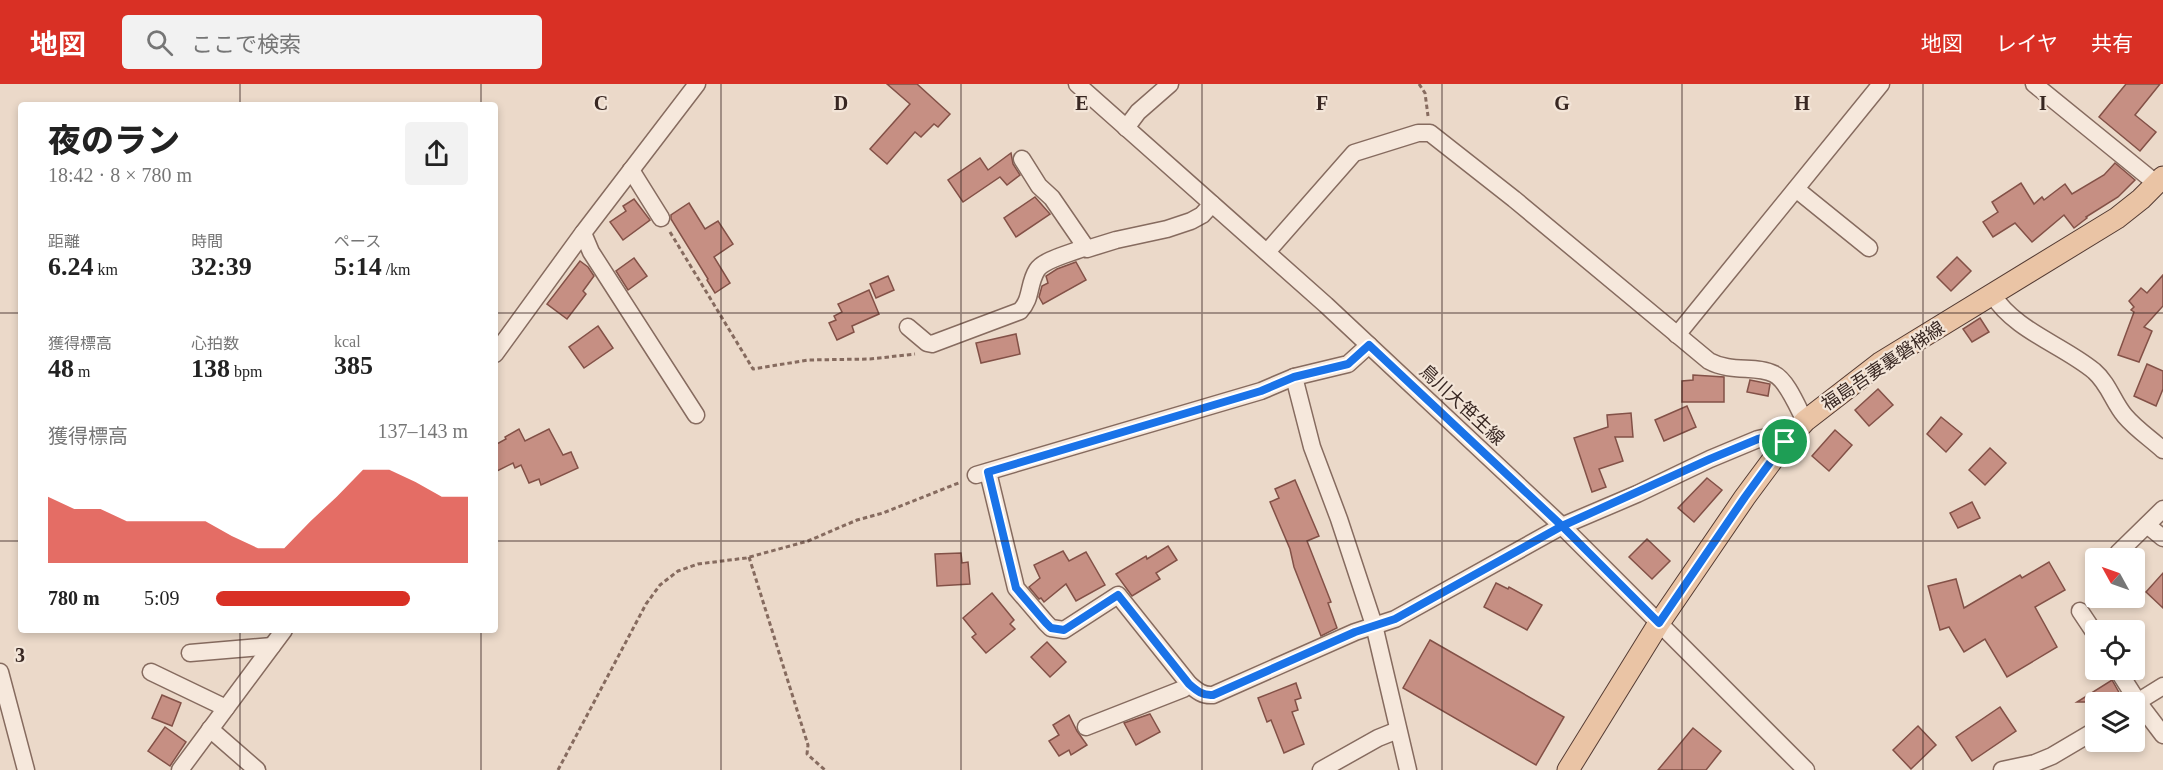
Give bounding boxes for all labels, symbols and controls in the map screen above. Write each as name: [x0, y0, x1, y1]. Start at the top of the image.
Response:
search box: [122, 15, 542, 69]
icon: search: [143, 26, 176, 59]
text: 地図: [30, 29, 86, 60]
text: ここで検索: [191, 32, 301, 57]
text: 地図: [1921, 32, 1963, 56]
text: レイヤ: [1996, 32, 2058, 56]
text: 共有: [2091, 32, 2133, 56]
text: C: [594, 92, 608, 114]
text: D: [834, 92, 848, 114]
text: E: [1075, 92, 1089, 114]
text: F: [1316, 92, 1328, 114]
text: G: [1554, 92, 1570, 114]
text: H: [1794, 92, 1810, 114]
text: I: [2039, 92, 2047, 114]
button: share: [405, 122, 468, 185]
text: 夜のラン: [48, 123, 180, 159]
text: 18:42 · 8 × 780 m: [48, 164, 192, 186]
text: 距離: [48, 233, 80, 250]
text: 時間: [191, 233, 223, 250]
text: ペース: [334, 233, 381, 250]
text: 6.24: [48, 252, 94, 281]
text: 32:39: [191, 252, 252, 281]
text: 5:14: [334, 252, 382, 281]
text: km: [94, 261, 118, 278]
text: /km: [382, 261, 411, 278]
street label: 福島吾妻裏磐梯線: [1818, 317, 1948, 415]
text: kcal: [334, 333, 361, 350]
text: 獲得標高: [48, 335, 112, 352]
text: 心拍数: [191, 335, 239, 352]
text: 385: [334, 351, 373, 380]
text: 48: [48, 354, 74, 383]
text: 138: [191, 354, 230, 383]
street label: 鳥川大笹生線: [1416, 361, 1508, 449]
text: m: [74, 363, 90, 380]
text: bpm: [230, 363, 262, 380]
pin: [1759, 416, 1810, 467]
text: 137–143 m: [377, 420, 468, 442]
text: 獲得標高: [48, 425, 128, 447]
icon: arrive: [1768, 425, 1801, 458]
north arrow: [2085, 548, 2145, 608]
map controls: [2085, 548, 2145, 752]
text: 780 m: [48, 587, 100, 609]
text: 5:09: [144, 587, 180, 609]
button: locate: [2085, 620, 2145, 680]
text: 3: [15, 644, 25, 666]
button: layers: [2085, 692, 2145, 752]

